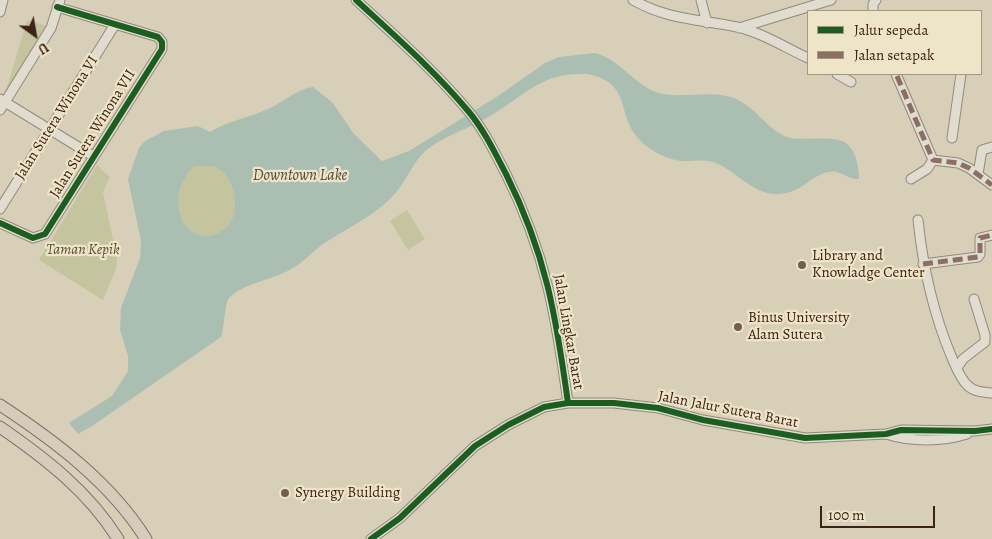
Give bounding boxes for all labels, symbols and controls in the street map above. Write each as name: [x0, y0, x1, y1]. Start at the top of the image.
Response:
north arrow: [10, 10, 60, 60]
legend: [807, 10, 982, 75]
text: Jalur sepeda: [854, 20, 928, 40]
text: U: [34, 38, 52, 59]
text: Jalan setapak: [854, 45, 934, 65]
street label: Jalan Sutera Winona VI: [12, 53, 102, 183]
street label: Jalan Sutera Winona VII: [46, 66, 140, 202]
water label: Downtown Lake: [253, 166, 347, 186]
park label: Taman Kepik: [46, 241, 120, 259]
place label: Library and Knowladge Center: [812, 247, 925, 282]
marker: Library and Knowladge Center: [796, 259, 808, 271]
street label: Jalan Lingkar Barat: [549, 273, 587, 391]
place label: Binus University Alam Sutera: [748, 309, 850, 344]
marker: Binus University Alam Sutera: [732, 321, 744, 333]
street label: Jalan Jalur Sutera Barat: [657, 388, 799, 432]
place label: Synergy Building: [295, 484, 400, 502]
marker: Synergy Building: [279, 487, 291, 499]
scale bar: [822, 496, 937, 528]
text: 100 m: [828, 505, 865, 525]

